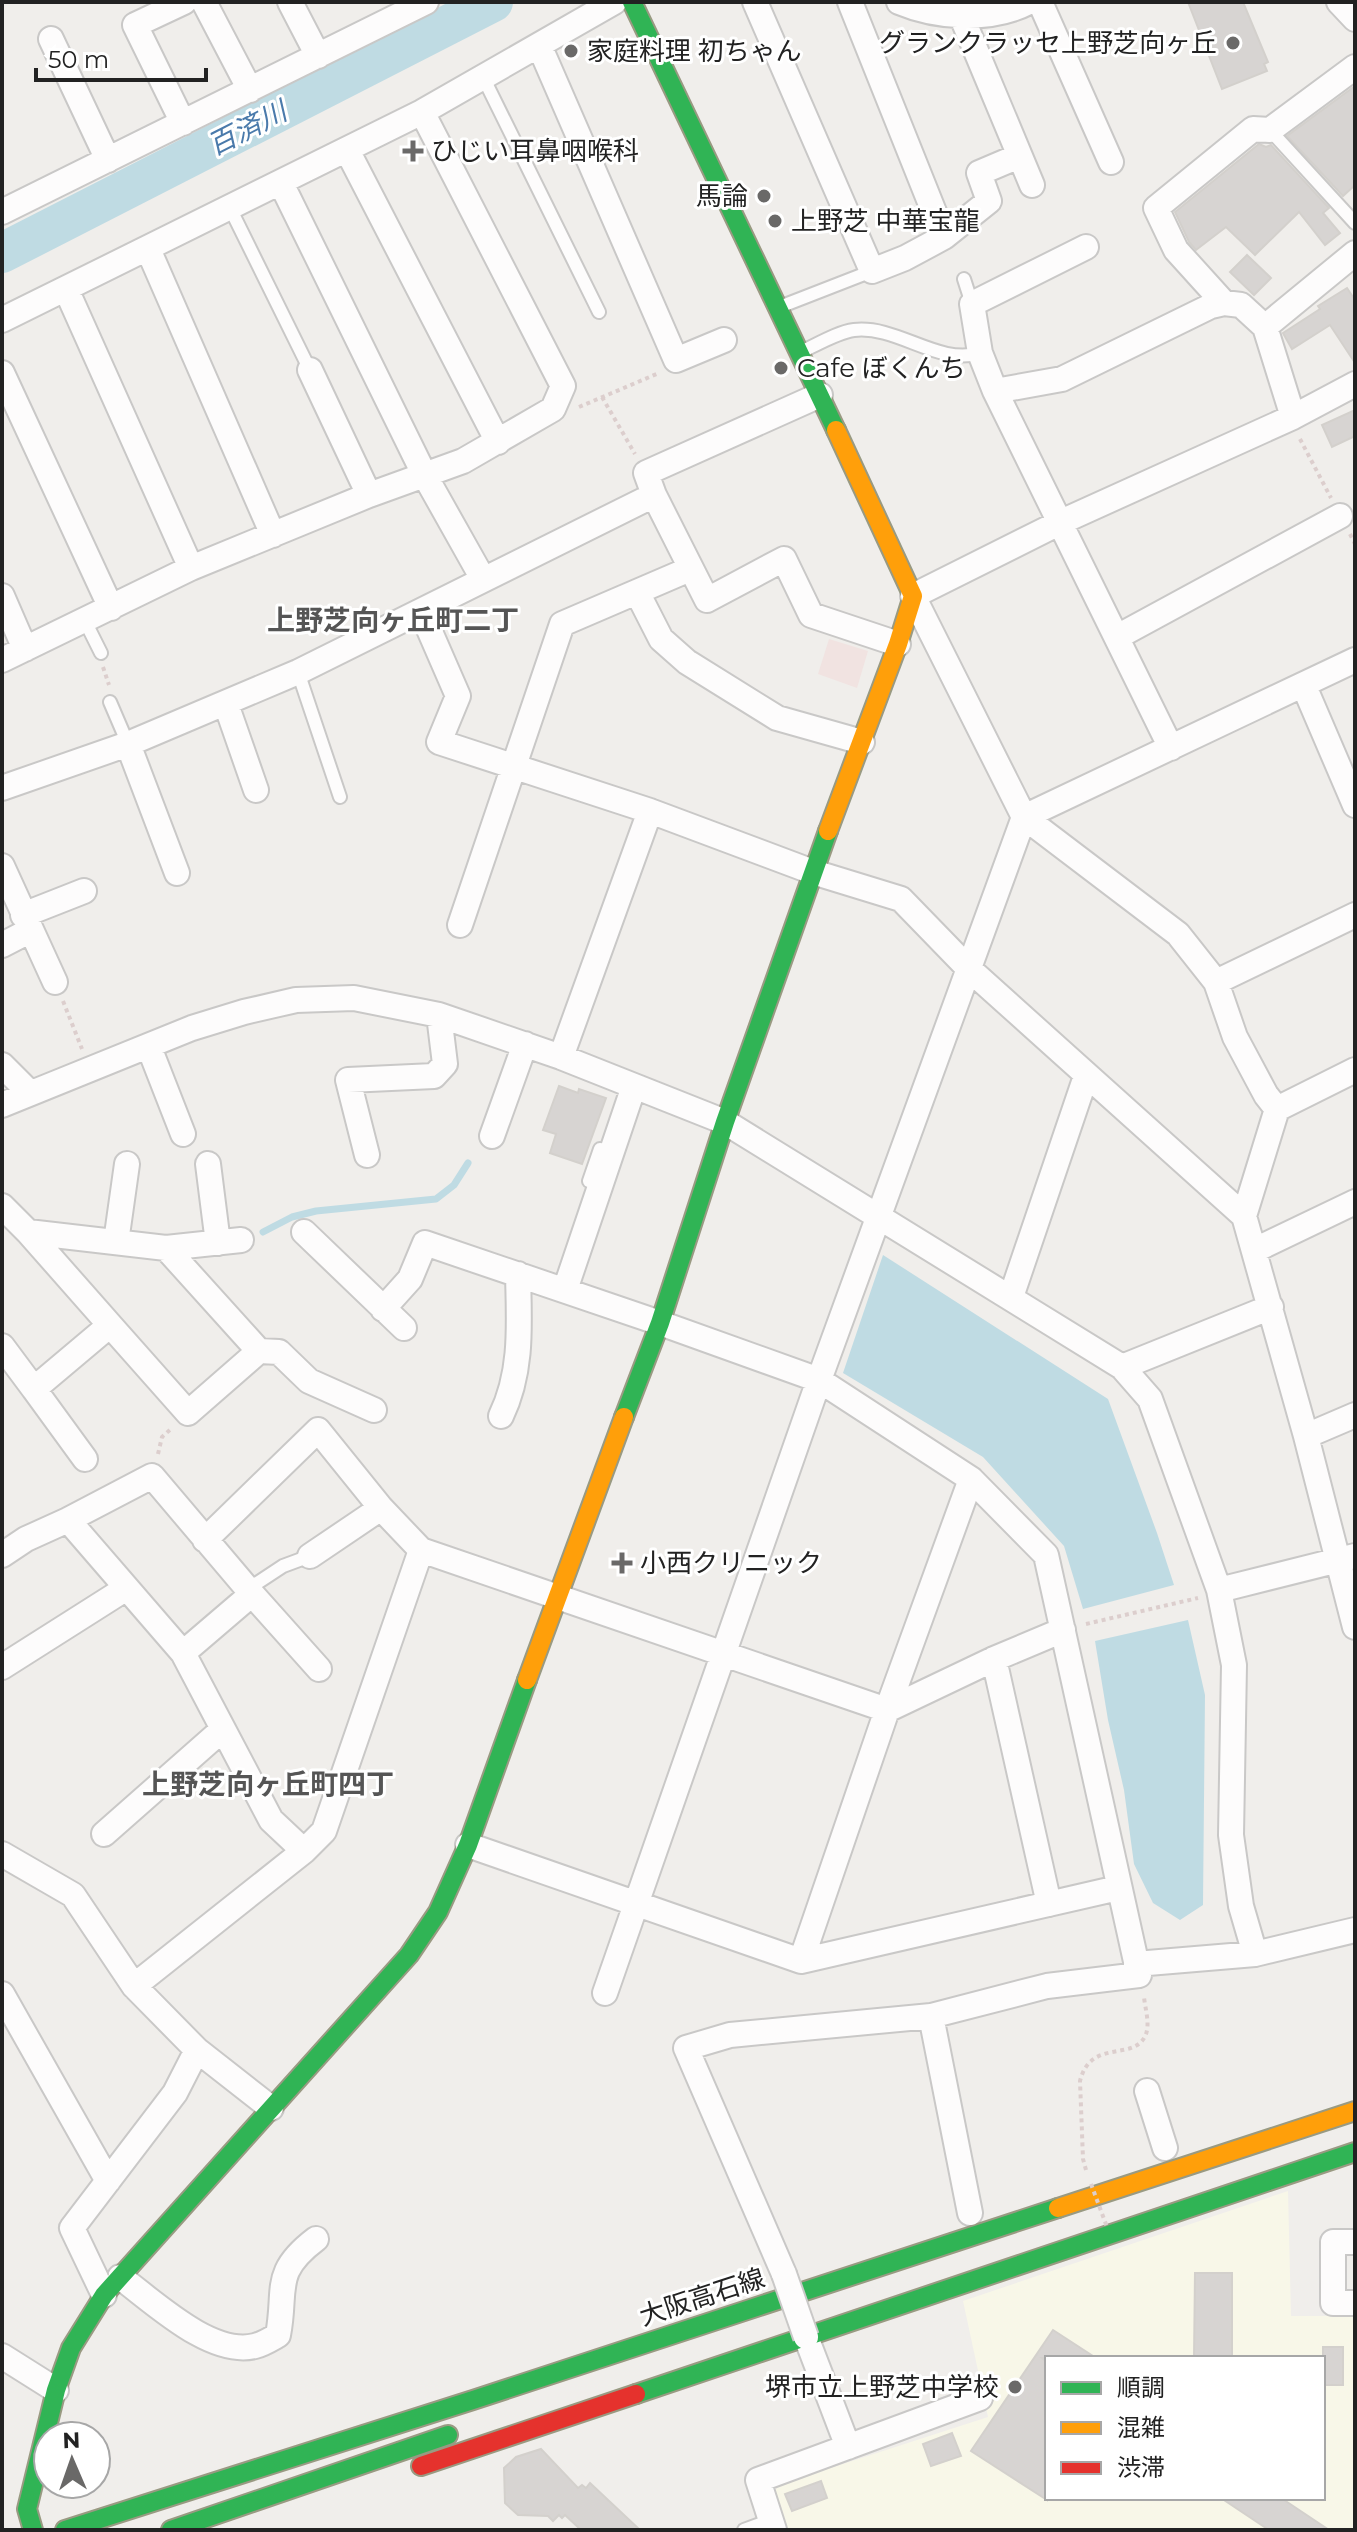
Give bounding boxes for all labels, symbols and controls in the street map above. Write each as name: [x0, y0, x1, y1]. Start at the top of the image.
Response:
place label: グランクラッセ上野芝向ヶ丘: [879, 27, 1217, 59]
scale bar: [36, 32, 206, 82]
marker: グランクラッセ上野芝向ヶ丘: [1224, 34, 1242, 52]
place label: 家庭料理 初ちゃん: [587, 35, 802, 67]
marker: 家庭料理 初ちゃん: [562, 42, 580, 60]
text: 50 m: [48, 45, 109, 74]
water label: 百済川: [202, 92, 295, 162]
place label: ひじい耳鼻咽喉科: [431, 135, 639, 167]
marker: ひじい耳鼻咽喉科: [402, 140, 424, 162]
place label: 馬論: [696, 180, 748, 212]
marker: 馬論: [755, 187, 773, 205]
place label: 上野芝 中華宝龍: [791, 205, 980, 237]
marker: 上野芝 中華宝龍: [766, 212, 784, 230]
place label: Cafe ぼくんち: [797, 352, 966, 384]
marker: Cafe ぼくんち: [772, 359, 790, 377]
district label: 上野芝向ヶ丘町二丁: [267, 603, 519, 637]
place label: 小西クリニック: [640, 1547, 822, 1579]
marker: 小西クリニック: [611, 1552, 633, 1574]
district label: 上野芝向ヶ丘町四丁: [142, 1767, 394, 1801]
street label: 大阪高石線: [635, 2262, 769, 2332]
legend: [1045, 2356, 1325, 2500]
place label: 堺市立上野芝中学校: [765, 2371, 999, 2403]
text: 順調: [1117, 2373, 1165, 2402]
marker: 堺市立上野芝中学校: [1006, 2378, 1024, 2396]
text: 混雑: [1117, 2413, 1165, 2442]
north arrow: [32, 2420, 112, 2500]
text: N: [62, 2427, 81, 2454]
text: 渋滞: [1117, 2453, 1165, 2482]

